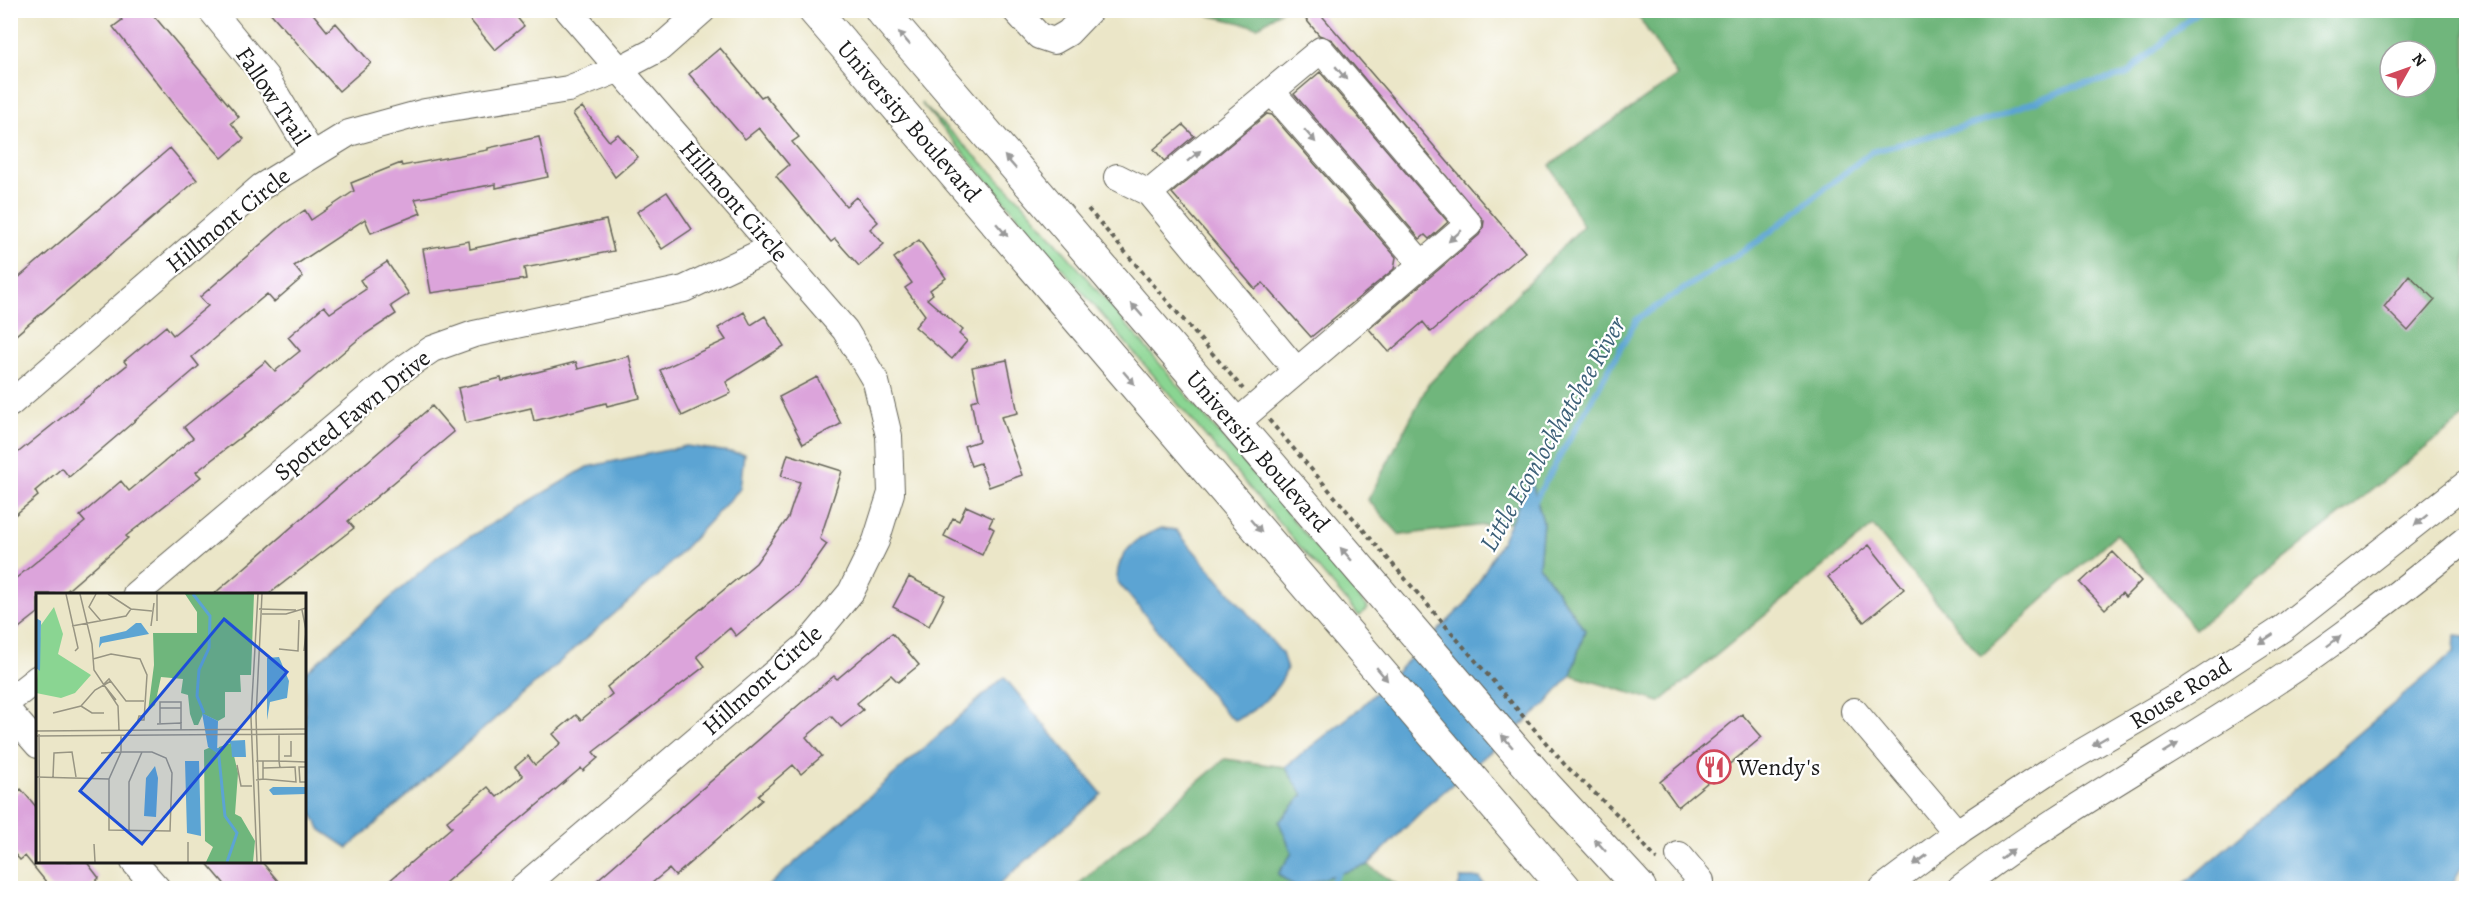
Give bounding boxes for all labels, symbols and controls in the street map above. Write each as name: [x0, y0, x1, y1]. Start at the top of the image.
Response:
one-way arrow: [898, 31, 911, 46]
street label: University Boulevard: [830, 33, 988, 209]
north arrow: [2378, 39, 2438, 99]
street label: Fallow Trail: [228, 40, 318, 152]
text: N: [2407, 48, 2431, 72]
one-way arrow: [1334, 65, 1347, 81]
one-way arrow: [1304, 128, 1317, 144]
street label: Hillmont Circle: [672, 133, 796, 269]
one-way arrow: [1186, 150, 1201, 163]
one-way arrow: [1004, 154, 1017, 170]
street label: Hillmont Circle: [159, 160, 297, 280]
one-way arrow: [996, 222, 1009, 238]
one-way arrow: [1448, 229, 1463, 242]
one-way arrow: [1131, 303, 1144, 318]
water label: Little Econlockhatchee River: [1471, 310, 1634, 558]
street label: Spotted Fawn Drive: [267, 342, 437, 488]
street label: University Boulevard: [1179, 363, 1337, 539]
one-way arrow: [1123, 370, 1136, 386]
one-way arrow: [2413, 514, 2429, 527]
one-way arrow: [1250, 518, 1263, 534]
one-way arrow: [1340, 546, 1353, 562]
inset map: [36, 593, 306, 863]
street label: Hillmont Circle: [695, 618, 829, 742]
one-way arrow: [2258, 633, 2274, 644]
one-way arrow: [2326, 635, 2342, 647]
street label: Rouse Road: [2123, 649, 2237, 737]
one-way arrow: [1376, 666, 1389, 682]
one-way arrow: [1501, 734, 1514, 749]
one-way arrow: [2092, 736, 2108, 747]
one-way arrow: [2163, 742, 2179, 753]
restaurant icon: Wendy's: [1696, 749, 1732, 785]
place label: Wendy's: [1736, 751, 1820, 783]
one-way arrow: [1594, 839, 1608, 853]
one-way arrow: [1999, 848, 2015, 860]
one-way arrow: [1913, 854, 1928, 866]

